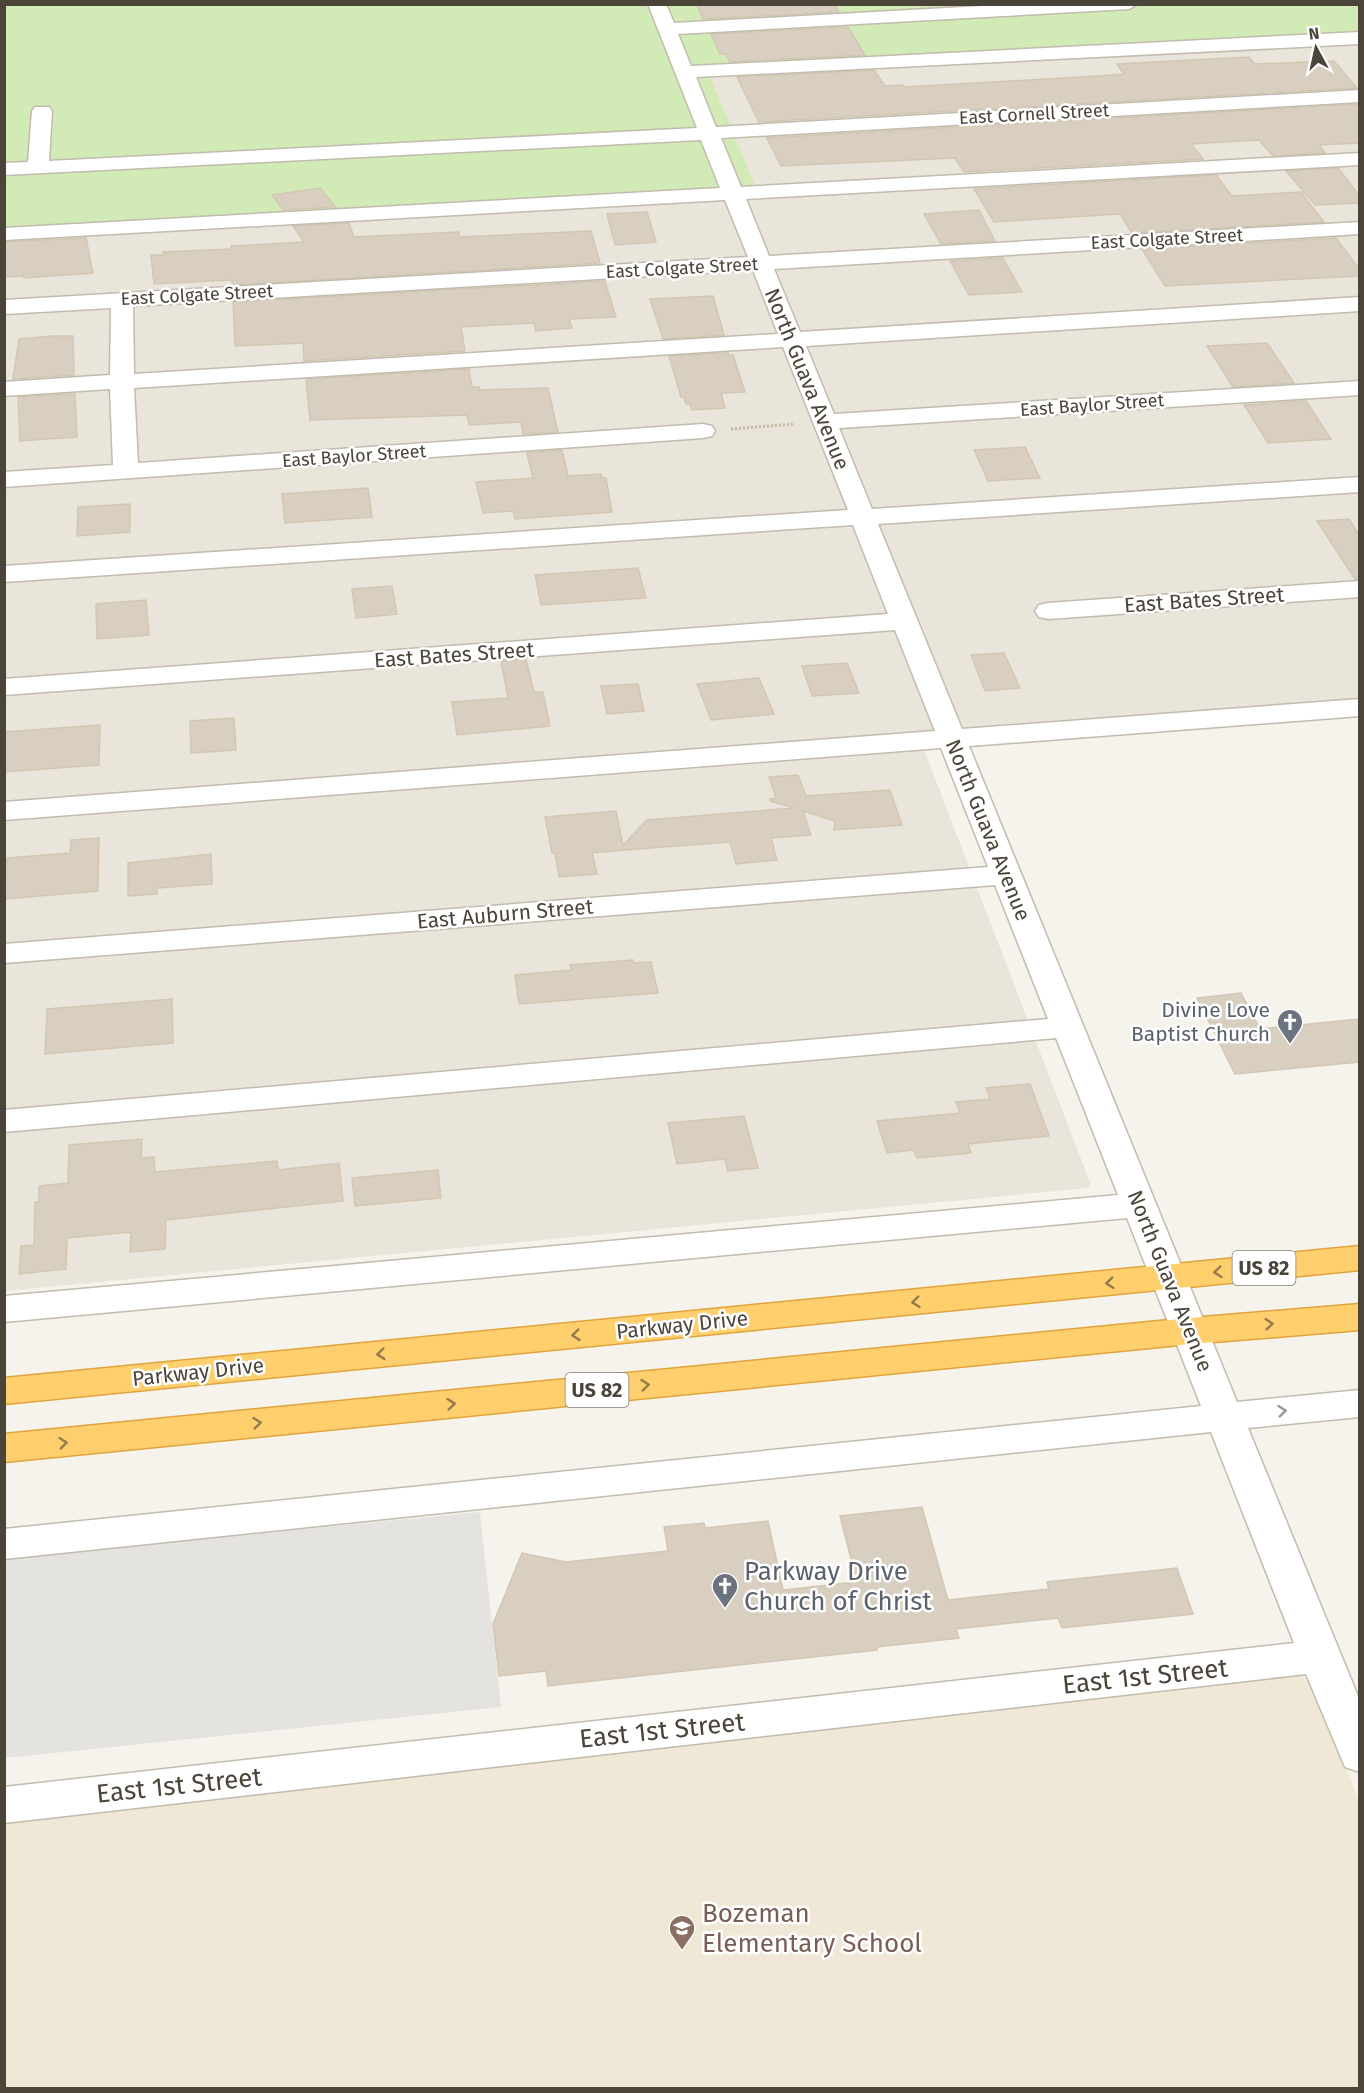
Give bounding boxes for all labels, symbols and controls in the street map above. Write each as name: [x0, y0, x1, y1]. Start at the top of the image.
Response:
north arrow: [1286, 18, 1346, 78]
text: N: [1307, 23, 1321, 44]
street label: East Cornell Street: [958, 99, 1110, 129]
street label: East Colgate Street: [1090, 224, 1244, 254]
street label: East Colgate Street: [605, 253, 759, 283]
street label: East Colgate Street: [120, 280, 274, 310]
street label: North Guava Avenue: [759, 284, 855, 474]
street label: East Baylor Street: [1019, 389, 1165, 421]
street label: East Baylor Street: [281, 440, 427, 472]
street label: East Bates Street: [1123, 581, 1285, 619]
street label: East Bates Street: [373, 636, 535, 674]
street label: North Guava Avenue: [940, 735, 1036, 925]
street label: East Auburn Street: [416, 893, 595, 935]
place label: Divine Love Baptist Church: [1131, 997, 1270, 1047]
church icon: Divine Love Baptist Church: [1275, 1007, 1305, 1045]
street label: North Guava Avenue: [1122, 1186, 1218, 1376]
road number: US 82: [1232, 1251, 1296, 1285]
one-way arrow: [1213, 1265, 1222, 1278]
one-way arrow: [1105, 1276, 1115, 1289]
one-way arrow: [911, 1295, 920, 1308]
street label: Parkway Drive: [615, 1305, 749, 1345]
one-way arrow: [1265, 1318, 1274, 1331]
one-way arrow: [571, 1328, 580, 1341]
one-way arrow: [377, 1347, 386, 1360]
street label: Parkway Drive: [131, 1352, 265, 1392]
road number: US 82: [566, 1373, 628, 1407]
one-way arrow: [640, 1379, 649, 1392]
one-way arrow: [446, 1398, 455, 1411]
one-way arrow: [1278, 1405, 1287, 1418]
one-way arrow: [252, 1417, 261, 1430]
one-way arrow: [58, 1437, 67, 1450]
place label: Parkway Drive Church of Christ: [744, 1556, 932, 1617]
church icon: Parkway Drive Church of Christ: [710, 1571, 740, 1609]
street label: East 1st Street: [1061, 1652, 1230, 1701]
street label: East 1st Street: [578, 1706, 747, 1755]
street label: East 1st Street: [95, 1761, 264, 1810]
place label: Bozeman Elementary School: [702, 1898, 922, 1959]
school or university icon: Bozeman Elementary School: [667, 1913, 697, 1951]

